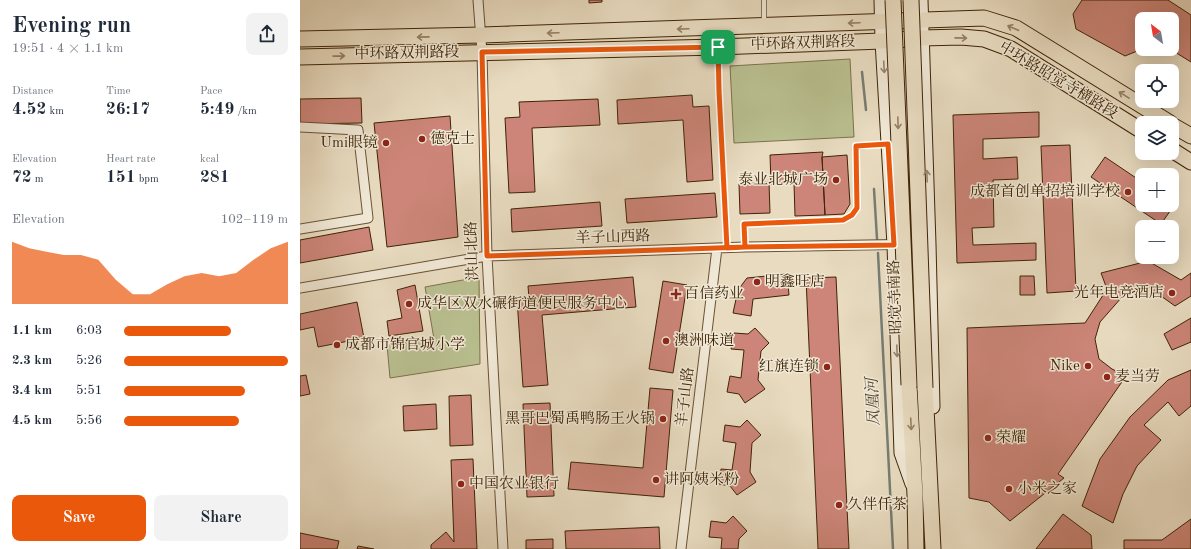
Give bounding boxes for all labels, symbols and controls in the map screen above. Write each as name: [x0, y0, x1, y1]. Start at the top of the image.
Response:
north arrow: [1135, 12, 1179, 56]
map controls: [1135, 12, 1179, 264]
button: share: [246, 13, 288, 55]
text: Evening run: [12, 15, 131, 37]
one-way arrow: [848, 19, 861, 27]
one-way arrow: [1008, 24, 1020, 31]
one-way arrow: [677, 25, 690, 32]
one-way arrow: [547, 29, 560, 37]
pin: [701, 30, 735, 64]
one-way arrow: [417, 33, 430, 40]
street label: 中环路双荆路段: [750, 33, 856, 53]
one-way arrow: [954, 34, 967, 42]
icon: arrive: [707, 36, 729, 58]
street label: 中环路昭觉寺横路段: [996, 38, 1121, 122]
text: 19:51 · 4 × 1.1 km: [12, 42, 123, 55]
street label: 中环路双荆路段: [354, 44, 460, 62]
one-way arrow: [332, 52, 345, 60]
one-way arrow: [880, 60, 887, 73]
button: locate: [1135, 64, 1179, 108]
text: Distance: [12, 86, 53, 97]
text: Time: [106, 86, 131, 97]
text: Pace: [200, 86, 222, 97]
one-way arrow: [1119, 91, 1130, 99]
text: 4.52: [12, 101, 46, 118]
text: 26:17: [106, 101, 150, 118]
text: 5:49: [200, 101, 234, 118]
text: km: [46, 106, 64, 117]
text: /km: [234, 106, 257, 117]
one-way arrow: [894, 116, 902, 129]
button: layers: [1135, 116, 1179, 160]
place label: 德克士: [430, 130, 475, 147]
place label: Umi眼镜: [320, 134, 378, 151]
marker: 德克士: [417, 134, 427, 144]
marker: Umi眼镜: [381, 138, 391, 148]
text: Elevation: [12, 154, 57, 165]
text: Heart rate: [106, 154, 155, 165]
text: kcal: [200, 154, 219, 165]
button: +: [1135, 168, 1179, 212]
text: 72: [12, 169, 32, 186]
text: 151: [106, 169, 136, 186]
text: 281: [200, 169, 230, 186]
one-way arrow: [923, 170, 931, 183]
place label: 泰业北城广场: [738, 171, 828, 188]
text: m: [32, 174, 44, 185]
text: bpm: [136, 174, 159, 185]
marker: 泰业北城广场: [831, 175, 841, 185]
place label: 成都首创单招培训学校: [970, 183, 1120, 200]
marker: 成都首创单招培训学校: [1123, 187, 1133, 197]
text: Elevation: [12, 213, 65, 226]
text: 102–119 m: [221, 213, 288, 226]
button: −: [1135, 220, 1179, 264]
street label: 洪山北路: [462, 221, 482, 281]
street label: 羊子山西路: [575, 227, 651, 247]
street label: 昭觉寺南路: [885, 259, 905, 335]
place label: 明鑫旺店: [765, 273, 825, 290]
marker: 明鑫旺店: [752, 277, 762, 287]
place label: 光年电竞酒店: [1074, 284, 1164, 301]
place label: 百信药业: [684, 285, 744, 302]
marker: 光年电竞酒店: [1167, 288, 1177, 298]
marker: 百信药业: [671, 289, 681, 299]
place label: 成华区双水碾街道便民服务中心: [417, 295, 627, 312]
marker: 成华区双水碾街道便民服务中心: [404, 299, 414, 309]
text: 1.1 km: [12, 324, 52, 337]
text: 6:03: [76, 324, 102, 337]
place label: 澳洲味道: [674, 332, 734, 349]
place label: 成都市锦官城小学: [345, 336, 465, 353]
marker: 澳洲味道: [661, 336, 671, 346]
marker: 成都市锦官城小学: [332, 340, 342, 350]
one-way arrow: [894, 344, 901, 357]
text: 2.3 km: [12, 354, 52, 367]
text: 5:26: [76, 354, 102, 367]
place label: 红旗连锁: [759, 358, 819, 375]
place label: Nike: [1050, 359, 1080, 374]
marker: Nike: [1083, 361, 1093, 371]
marker: 红旗连锁: [822, 362, 832, 372]
street label: 羊子山路: [673, 366, 697, 428]
place label: 麦当劳: [1115, 368, 1160, 385]
marker: 麦当劳: [1102, 372, 1112, 382]
water label: 凤凰河: [863, 375, 883, 426]
text: 3.4 km: [12, 384, 52, 397]
text: 5:51: [76, 384, 102, 397]
place label: 黑哥巴蜀禹鸭肠王火锅: [505, 410, 655, 427]
text: 4.5 km: [12, 414, 52, 427]
text: 5:56: [76, 414, 102, 427]
marker: 黑哥巴蜀禹鸭肠王火锅: [658, 414, 668, 424]
one-way arrow: [908, 417, 915, 430]
place label: 荣耀: [996, 429, 1026, 446]
marker: 荣耀: [983, 433, 993, 443]
place label: 讲阿姨米粉: [664, 471, 739, 488]
place label: 中国农业银行: [469, 475, 559, 492]
marker: 讲阿姨米粉: [651, 475, 661, 485]
marker: 中国农业银行: [456, 479, 466, 489]
place label: 小米之家: [1017, 480, 1077, 497]
marker: 小米之家: [1004, 484, 1014, 494]
button: Save: [12, 495, 146, 541]
button: Share: [154, 495, 288, 541]
place label: 久伴仟茶: [847, 496, 907, 513]
marker: 久伴仟茶: [834, 500, 844, 510]

